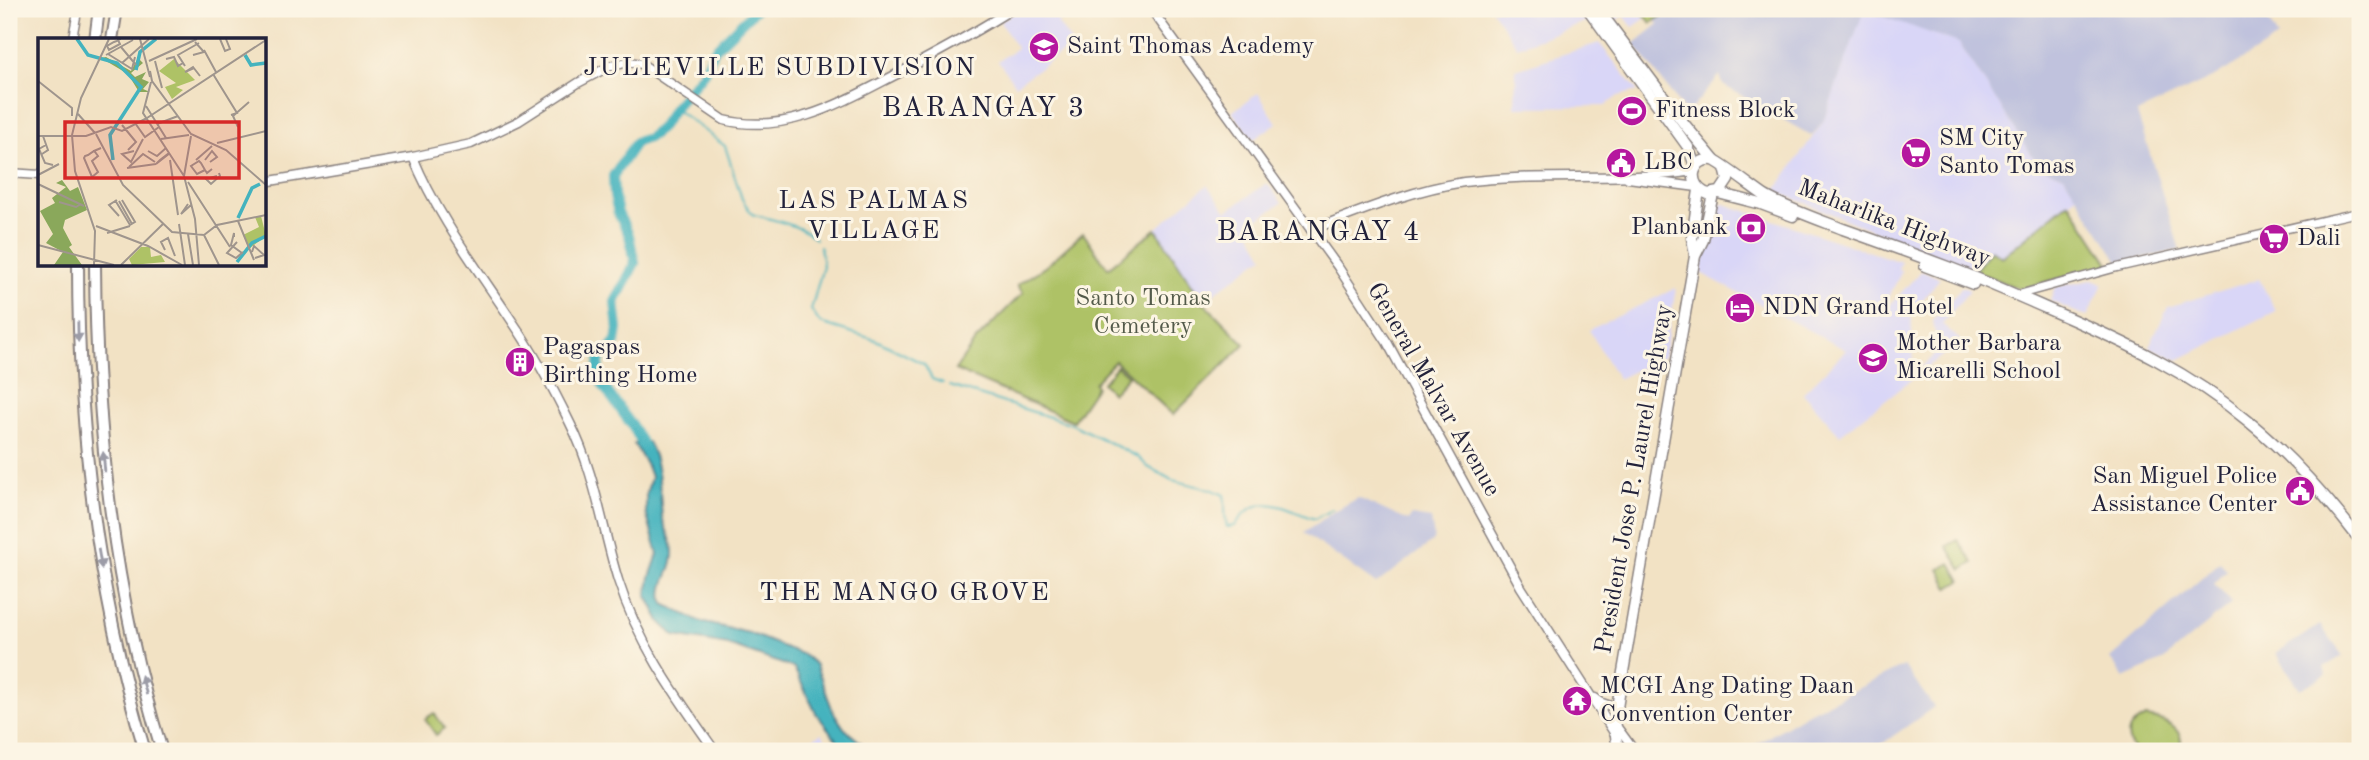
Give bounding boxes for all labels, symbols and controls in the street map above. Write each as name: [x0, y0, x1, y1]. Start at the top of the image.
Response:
school or university icon: Saint Thomas Academy: [1027, 30, 1061, 64]
place label: Saint Thomas Academy: [1067, 35, 1315, 59]
inset map: [38, 38, 266, 266]
district label: JULIEVILLE SUBDIVISION: [583, 55, 977, 81]
sports icon: Fitness Block: [1615, 94, 1649, 128]
district label: BARANGAY 3: [882, 95, 1086, 123]
place label: Fitness Block: [1655, 99, 1796, 123]
place label: SM City Santo Tomas: [1939, 127, 2074, 179]
supermarket icon: SM City Santo Tomas: [1899, 136, 1933, 170]
public building icon: LBC: [1604, 146, 1638, 180]
place label: LBC: [1644, 151, 1693, 175]
street label: Maharlika Highway: [1794, 176, 1994, 272]
district label: LAS PALMAS VILLAGE: [778, 188, 970, 244]
bank icon: Planbank: [1734, 211, 1768, 245]
place label: Planbank: [1631, 216, 1728, 240]
district label: BARANGAY 4: [1217, 219, 1421, 247]
supermarket icon: Dali: [2257, 222, 2291, 256]
place label: Dali: [2297, 227, 2341, 251]
street label: General Malvar Avenue: [1362, 279, 1504, 501]
park label: Santo Tomas Cemetery: [1075, 287, 1211, 339]
hotel icon: NDN Grand Hotel: [1723, 291, 1757, 325]
place label: NDN Grand Hotel: [1763, 296, 1953, 320]
street label: President Jose P. Laurel Highway: [1592, 302, 1678, 656]
one-way arrow: [72, 322, 84, 344]
place label: Mother Barbara Micarelli School: [1896, 332, 2061, 384]
place label: Pagaspas Birthing Home: [543, 336, 697, 388]
school or university icon: Mother Barbara Micarelli School: [1856, 341, 1890, 375]
building icon: Pagaspas Birthing Home: [503, 345, 537, 379]
one-way arrow: [98, 450, 109, 472]
place label: San Miguel Police Assistance Center: [2090, 465, 2277, 517]
public building icon: San Miguel Police Assistance Center: [2283, 474, 2317, 508]
one-way arrow: [95, 548, 106, 570]
district label: THE MANGO GROVE: [759, 580, 1051, 606]
one-way arrow: [138, 674, 149, 696]
place label: MCGI Ang Dating Daan Convention Center: [1600, 675, 1854, 727]
temple icon: MCGI Ang Dating Daan Convention Center: [1560, 684, 1594, 718]

